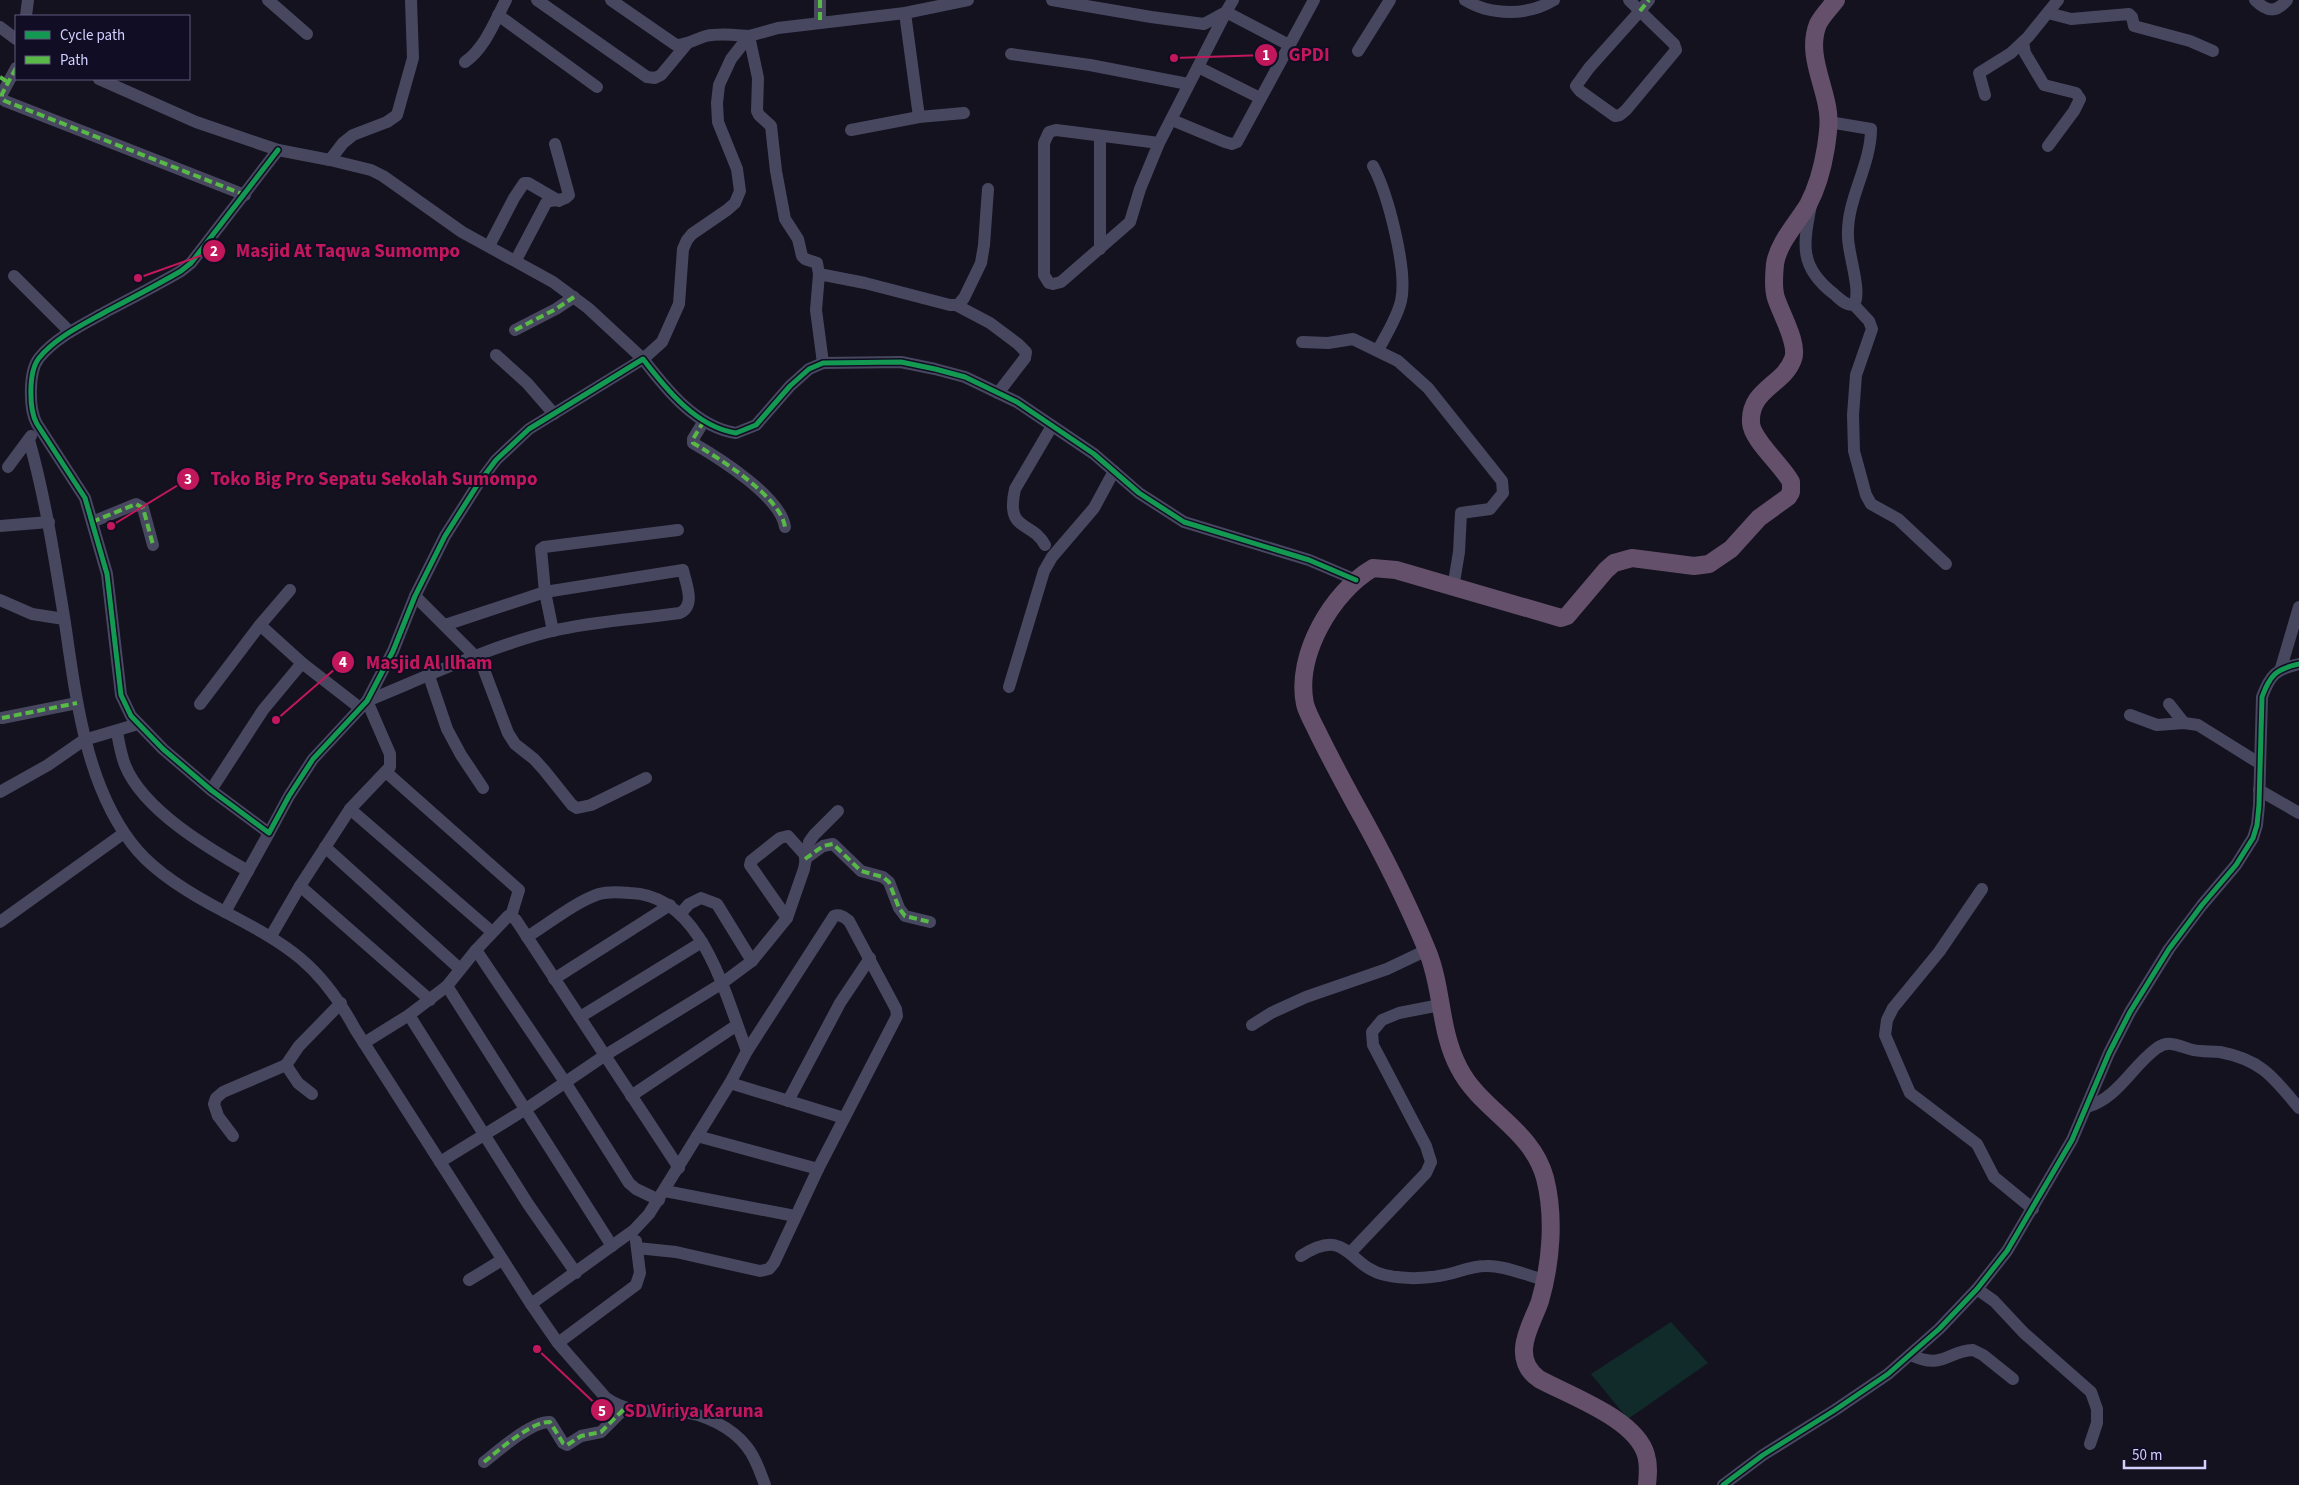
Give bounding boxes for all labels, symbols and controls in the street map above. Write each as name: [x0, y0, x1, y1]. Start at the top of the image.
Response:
legend: [15, 15, 190, 80]
text: Cycle path: [60, 25, 125, 46]
callout: GPDI: [1253, 38, 1339, 72]
text: GPDI: [1288, 42, 1330, 69]
text: 1: [1262, 45, 1270, 66]
text: Path: [60, 50, 88, 71]
callout: Masjid At Taqwa Sumompo: [201, 234, 470, 268]
text: Masjid At Taqwa Sumompo: [236, 238, 460, 265]
text: 2: [210, 241, 218, 262]
callout: Toko Big Pro Sepatu Sekolah Sumompo: [175, 462, 547, 496]
text: Toko Big Pro Sepatu Sekolah Sumompo: [210, 466, 538, 493]
text: 3: [184, 469, 192, 490]
callout: Masjid Al Ilham: [331, 645, 502, 679]
text: Masjid Al Ilham: [366, 650, 492, 677]
text: 4: [339, 652, 347, 673]
callout: SD Viriya Karuna: [589, 1393, 774, 1427]
text: SD Viriya Karuna: [624, 1398, 764, 1425]
text: 5: [598, 1401, 606, 1422]
scale bar: [2124, 1438, 2205, 1470]
text: 50 m: [2132, 1445, 2162, 1466]

